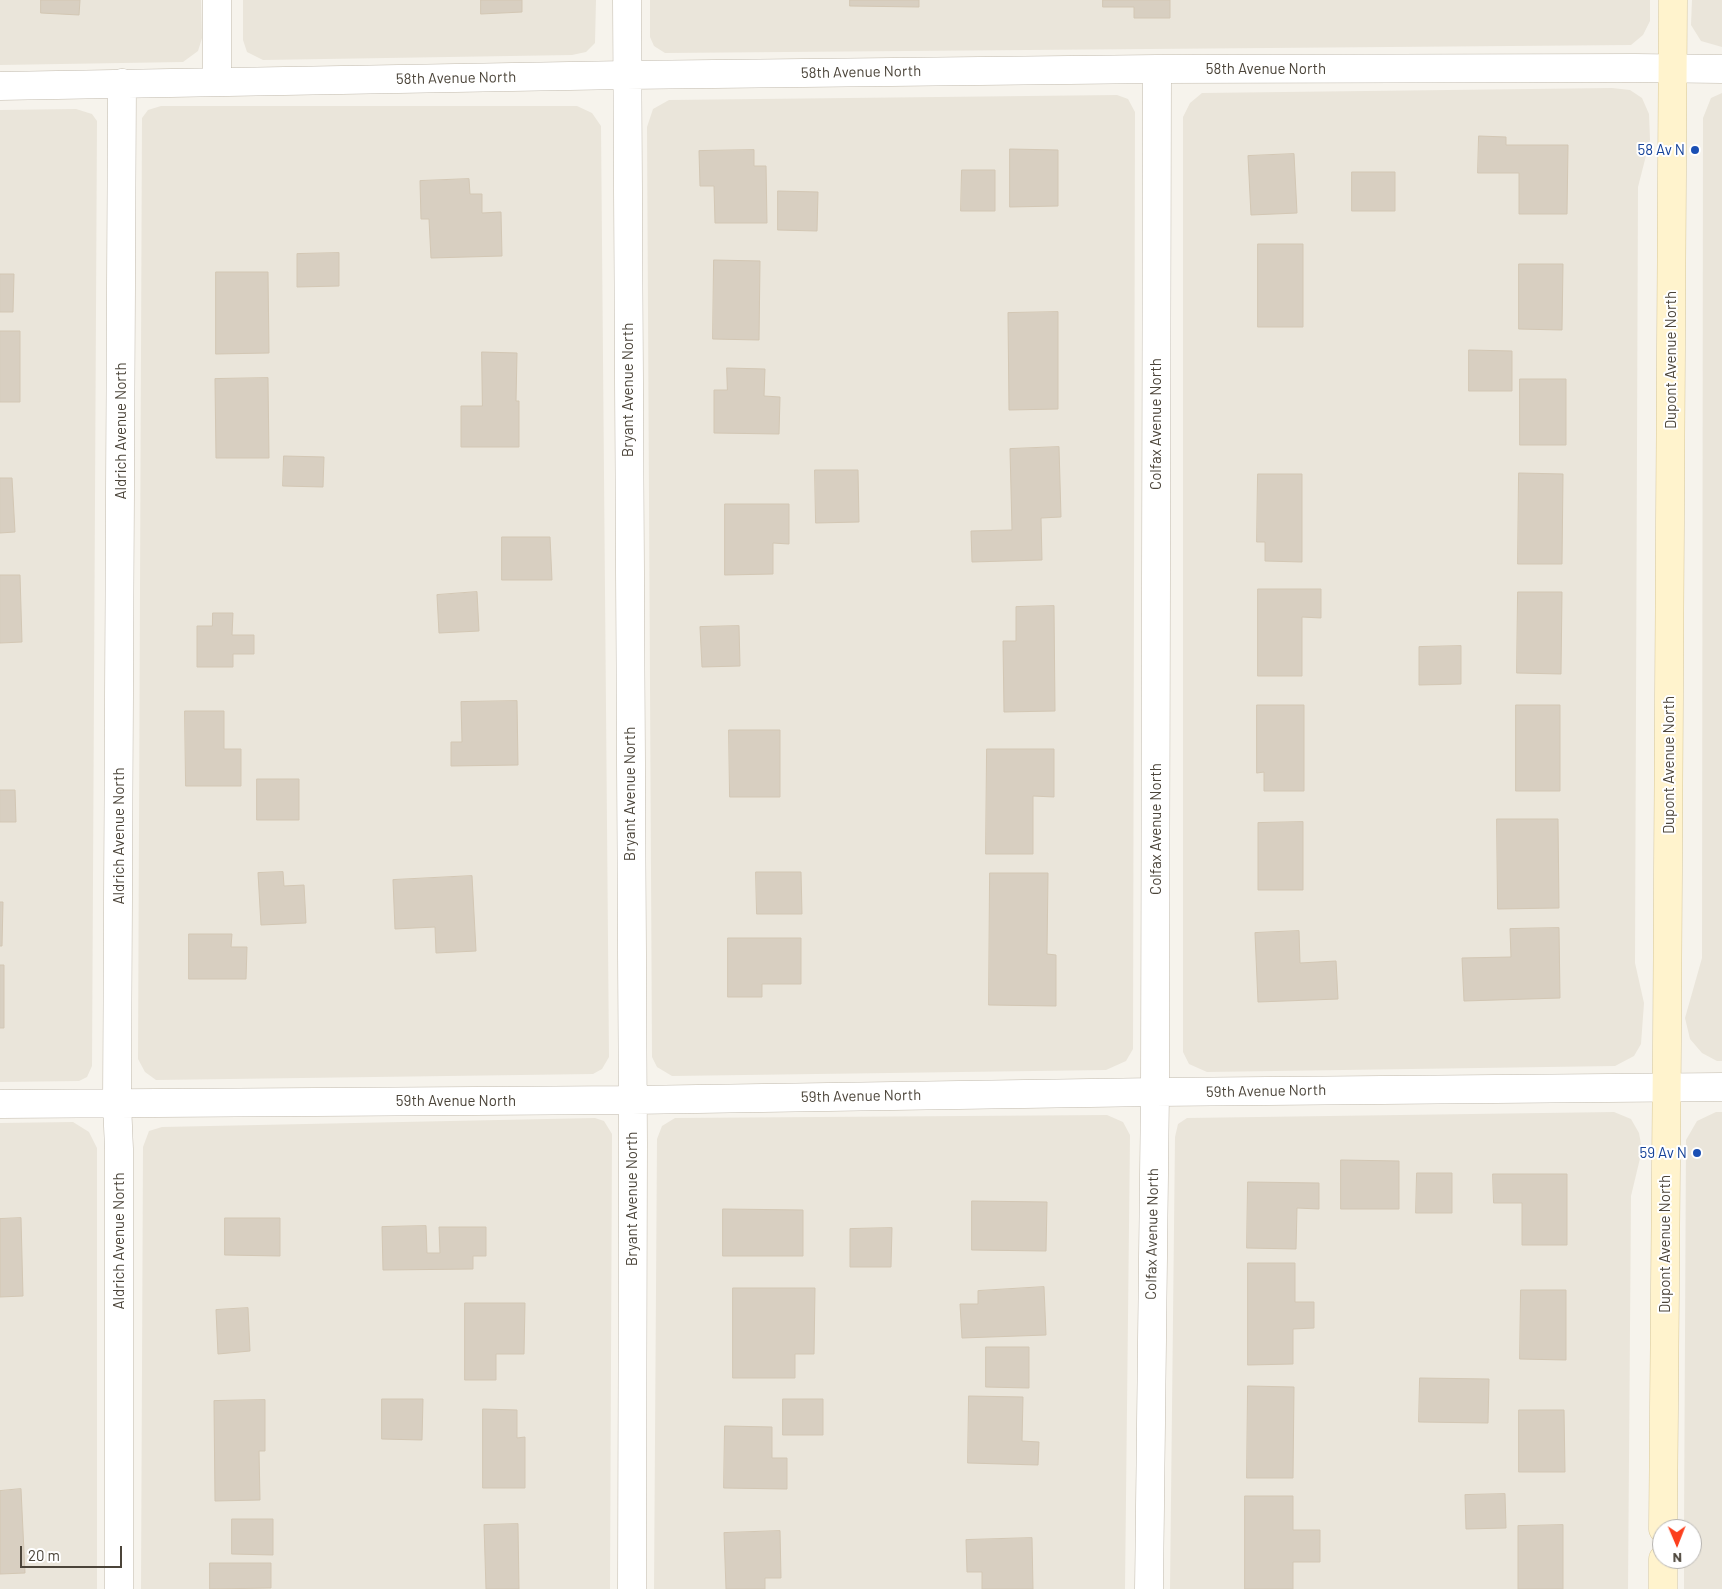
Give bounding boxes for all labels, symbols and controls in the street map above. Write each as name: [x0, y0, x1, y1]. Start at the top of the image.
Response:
street label: 58th Avenue North: [1206, 60, 1326, 78]
street label: 58th Avenue North: [801, 62, 921, 82]
street label: 58th Avenue North: [396, 68, 516, 88]
place label: 58 Av N: [1638, 141, 1685, 159]
marker: 58 Av N: [1689, 144, 1701, 156]
street label: Dupont Avenue North: [1662, 291, 1680, 429]
street label: Bryant Avenue North: [619, 323, 637, 457]
street label: Colfax Avenue North: [1147, 358, 1165, 490]
street label: Aldrich Avenue North: [112, 362, 130, 500]
street label: Dupont Avenue North: [1660, 696, 1678, 834]
street label: Bryant Avenue North: [621, 727, 639, 861]
street label: Colfax Avenue North: [1147, 763, 1165, 895]
street label: Aldrich Avenue North: [110, 767, 128, 905]
street label: 59th Avenue North: [1206, 1081, 1326, 1101]
street label: 59th Avenue North: [801, 1086, 921, 1106]
street label: 59th Avenue North: [396, 1092, 516, 1110]
street label: Bryant Avenue North: [623, 1132, 641, 1266]
place label: 59 Av N: [1640, 1144, 1687, 1162]
marker: 59 Av N: [1691, 1147, 1703, 1159]
street label: Colfax Avenue North: [1142, 1168, 1162, 1300]
street label: Aldrich Avenue North: [110, 1172, 128, 1310]
street label: Dupont Avenue North: [1656, 1175, 1674, 1313]
north arrow: [1652, 1519, 1702, 1569]
scale bar: [22, 1536, 125, 1568]
text: 20 m: [28, 1546, 60, 1564]
text: N: [1672, 1550, 1682, 1567]

